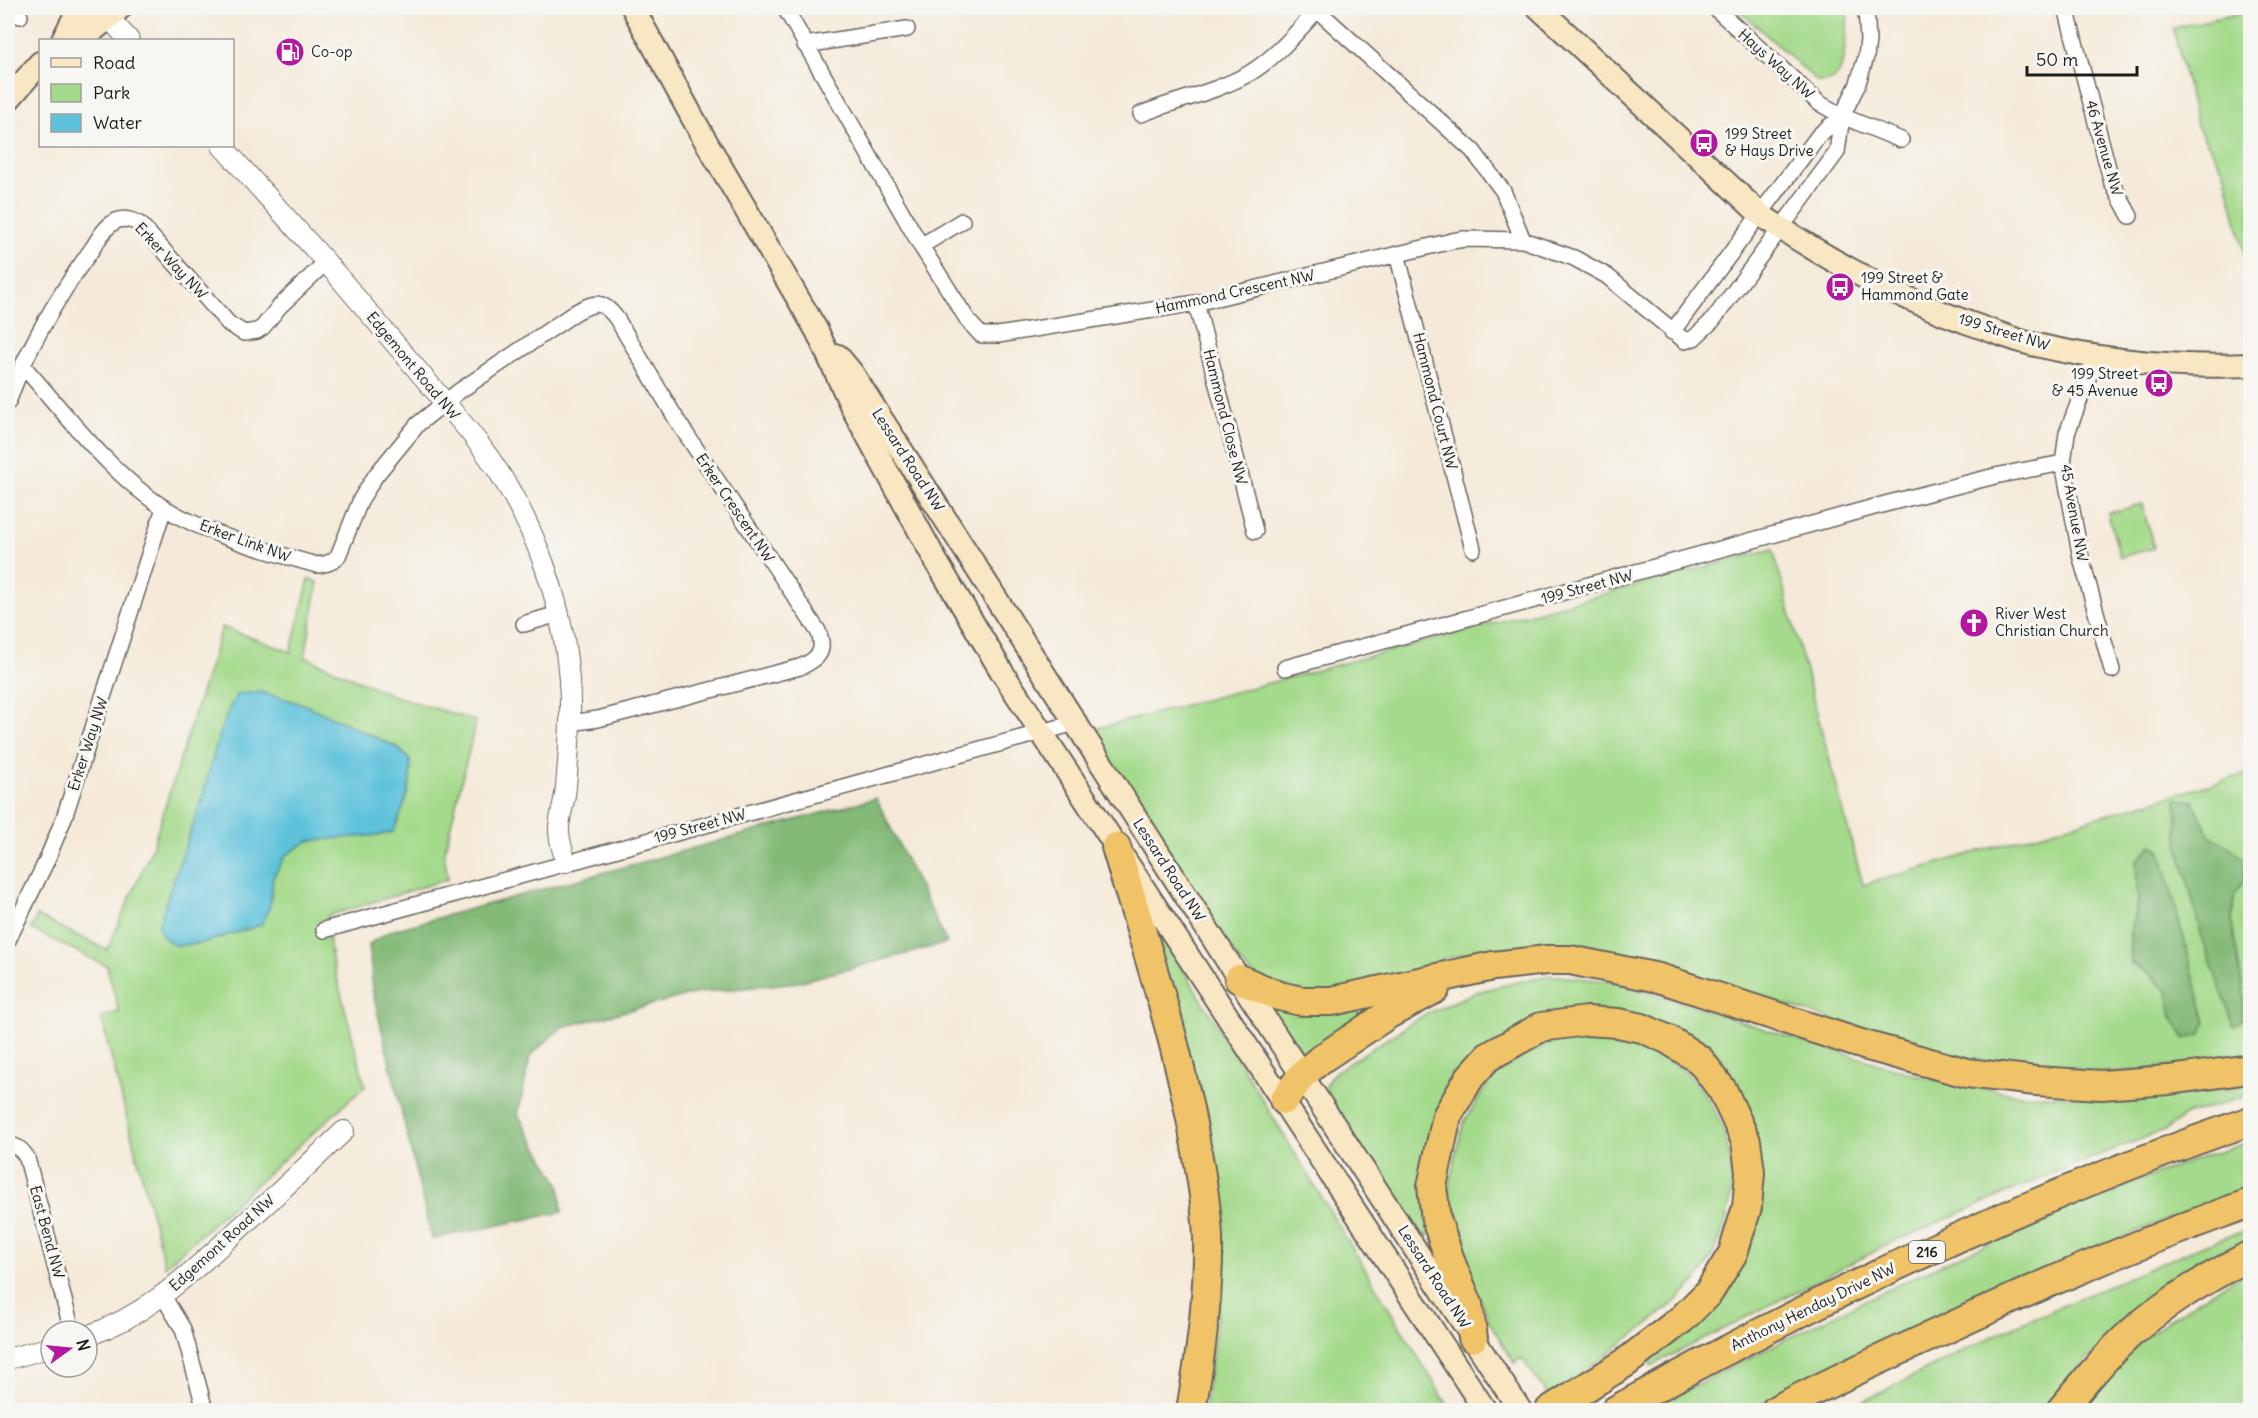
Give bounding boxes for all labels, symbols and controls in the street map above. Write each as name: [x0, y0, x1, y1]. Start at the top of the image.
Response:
street label: Hays Way NW: [1734, 24, 1819, 103]
fuel station icon: Co-op: [274, 36, 306, 68]
legend: [39, 39, 234, 147]
scale bar: [2027, 39, 2136, 77]
place label: Co-op: [311, 42, 353, 61]
text: 50 m: [2036, 48, 2078, 71]
text: Road: [93, 51, 136, 74]
text: Park: [93, 81, 130, 104]
street label: 46 Avenue NW: [2082, 98, 2127, 198]
text: Water: [93, 111, 143, 134]
place label: 199 Street & Hays Drive: [1725, 124, 1814, 160]
bus stop icon: 199 Street & Hays Drive: [1688, 127, 1720, 159]
street label: Erker Way NW: [131, 218, 212, 303]
street label: Hammond Crescent NW: [1154, 265, 1317, 318]
place label: 199 Street & Hammond Gate: [1861, 268, 1969, 304]
bus stop icon: 199 Street & Hammond Gate: [1824, 271, 1856, 303]
street label: Edgemont Road NW: [363, 308, 464, 424]
street label: 199 Street NW: [1956, 309, 2052, 355]
street label: Hammond Court NW: [1409, 330, 1462, 472]
street label: Hammond Close NW: [1199, 347, 1252, 487]
place label: 199 Street & 45 Avenue: [2052, 364, 2138, 400]
bus stop icon: 199 Street & 45 Avenue: [2143, 367, 2175, 399]
street label: Lessard Road NW: [868, 405, 949, 515]
street label: Erker Crescent NW: [692, 450, 779, 566]
street label: 45 Avenue NW: [2057, 463, 2092, 564]
street label: Erker Link NW: [197, 515, 294, 566]
street label: 199 Street NW: [1539, 565, 1635, 608]
place label: River West Christian Church: [1995, 604, 2109, 640]
church icon: River West Christian Church: [1958, 607, 1990, 639]
street label: Erker Way NW: [63, 694, 112, 793]
street label: 199 Street NW: [652, 804, 748, 847]
street label: Lessard Road NW: [1129, 815, 1210, 925]
street label: East Bend NW: [26, 1183, 69, 1281]
street label: Edgemont Road NW: [165, 1190, 279, 1295]
street label: Lessard Road NW: [1394, 1222, 1475, 1332]
road number: 216: [1909, 1241, 1945, 1263]
street label: Anthony Henday Drive NW: [1727, 1258, 1899, 1355]
north arrow: [39, 1319, 99, 1379]
text: N: [72, 1337, 95, 1353]

